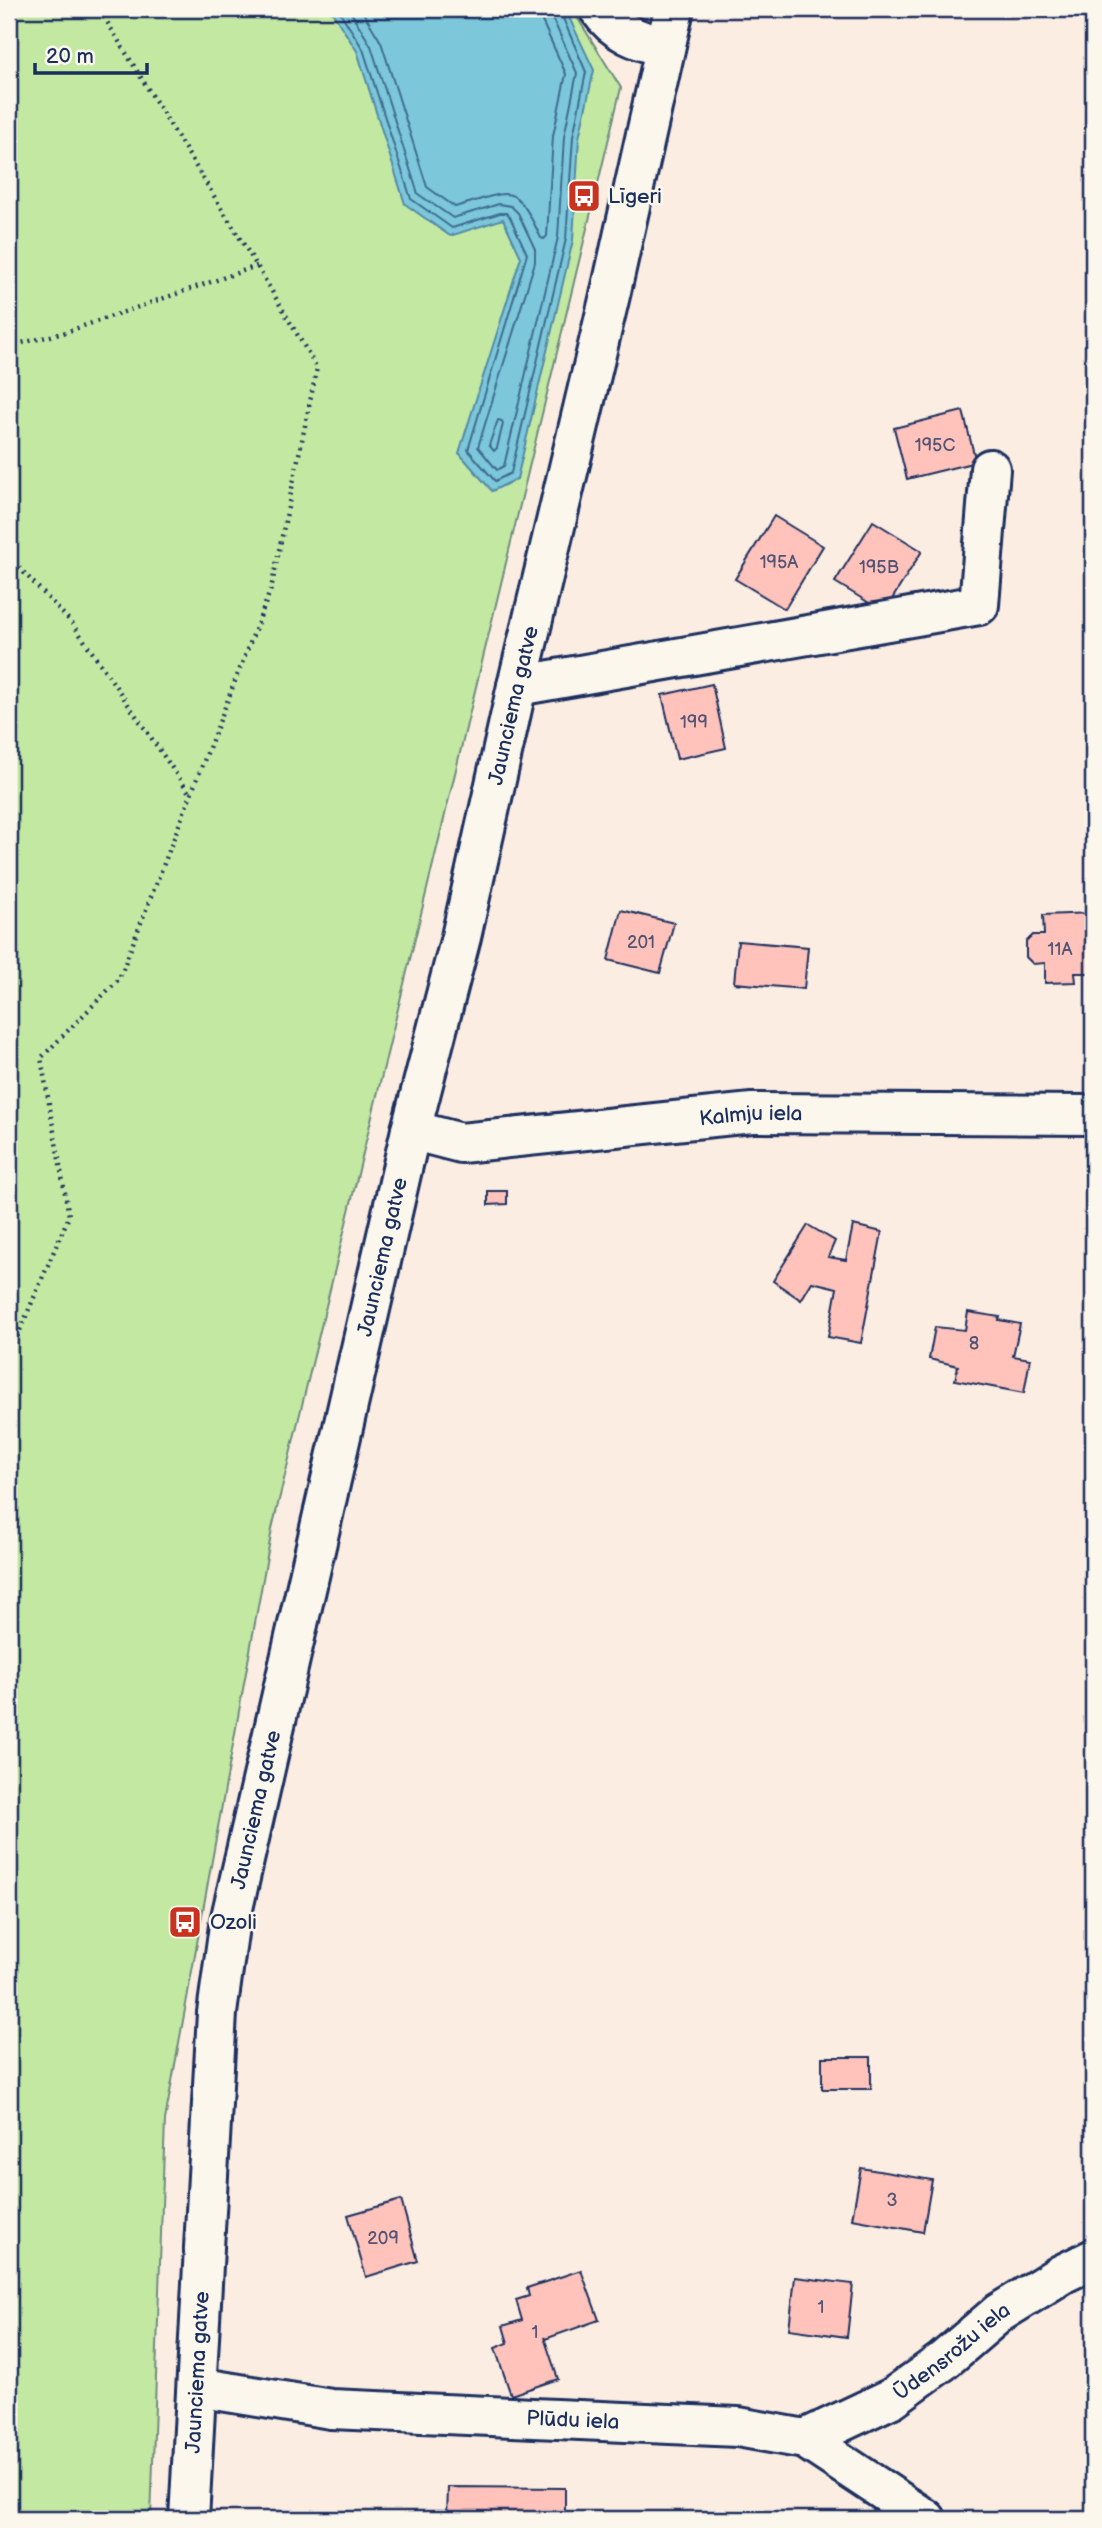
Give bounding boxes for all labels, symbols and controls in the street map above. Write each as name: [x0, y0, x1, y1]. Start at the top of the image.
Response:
scale bar: [35, 32, 147, 76]
text: 20 m: [46, 44, 94, 69]
bus stop icon: Līgeri: [565, 177, 603, 215]
place label: Līgeri: [608, 184, 662, 209]
house number: 195C: [915, 435, 955, 456]
house number: 195A: [760, 552, 798, 573]
house number: 195B: [859, 557, 899, 578]
street label: Jaunciema gatve: [483, 623, 544, 787]
house number: 199: [680, 712, 708, 733]
house number: 201: [627, 932, 655, 953]
house number: 11A: [1048, 939, 1072, 960]
street label: Kalmju iela: [698, 1101, 803, 1131]
street label: Jaunciema gatve: [352, 1175, 413, 1339]
house number: 8: [969, 1333, 979, 1354]
street label: Jaunciema gatve: [226, 1728, 286, 1892]
bus stop icon: Ozoli: [166, 1903, 204, 1941]
place label: Ozoli: [210, 1910, 257, 1935]
house number: 3: [886, 2190, 898, 2211]
house number: 209: [367, 2228, 399, 2249]
street label: Jaunciema gatve: [181, 2291, 215, 2454]
house number: 1: [818, 2297, 824, 2318]
street label: Ūdensrožu iela: [889, 2297, 1015, 2406]
house number: 1: [532, 2322, 538, 2343]
street label: Plūdu iela: [526, 2406, 620, 2435]

